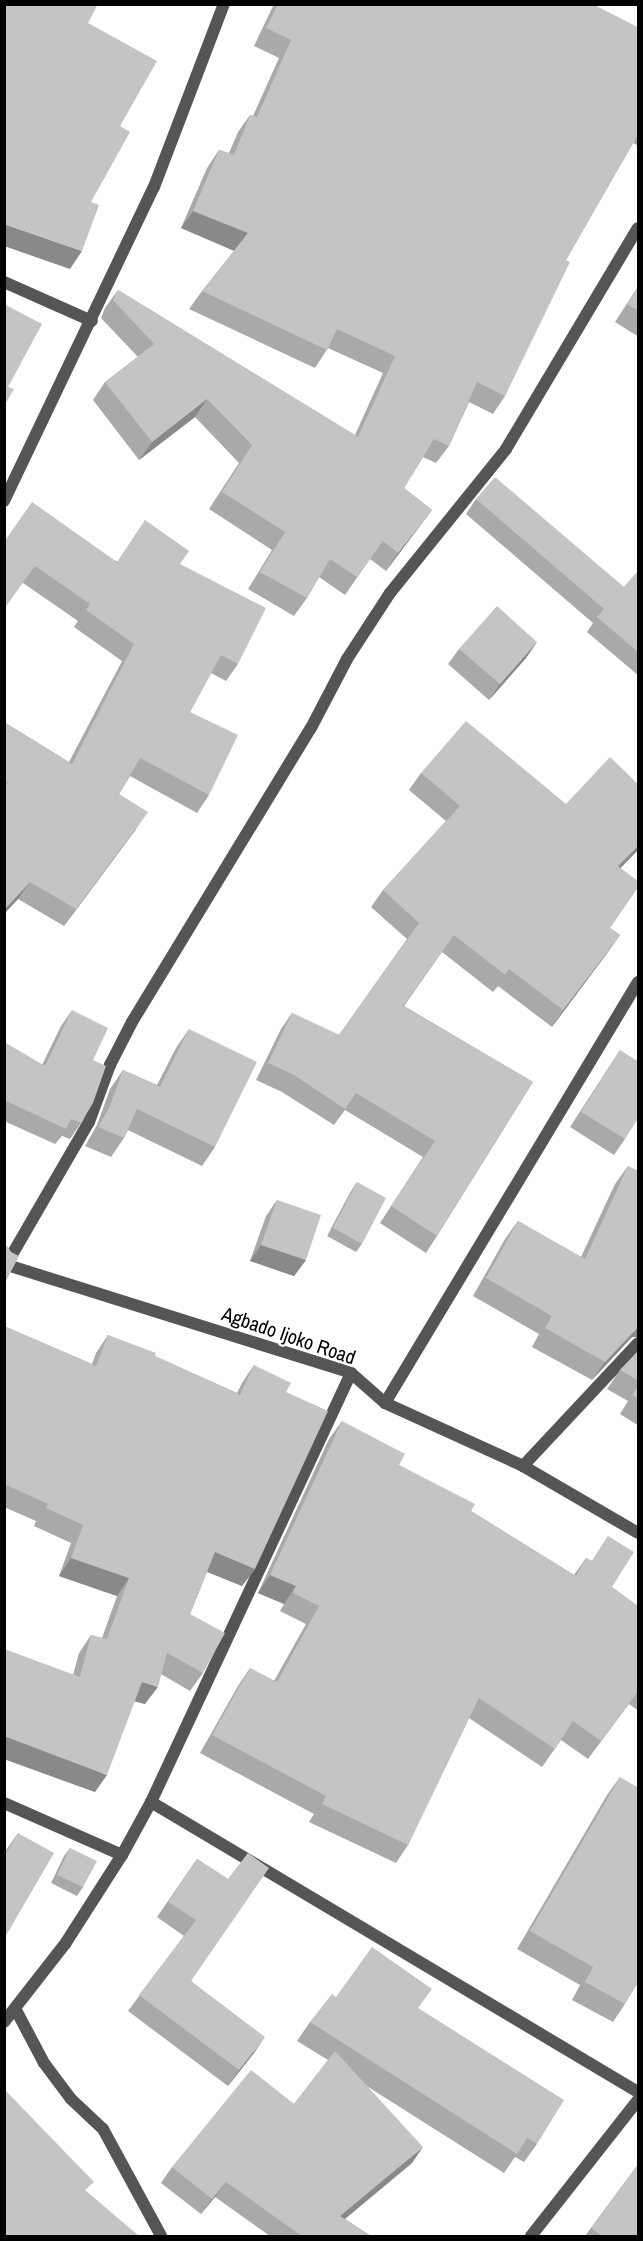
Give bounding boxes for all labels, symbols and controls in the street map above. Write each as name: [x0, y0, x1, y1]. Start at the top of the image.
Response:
street label: Agbado Ijoko Road: [219, 1301, 359, 1369]

